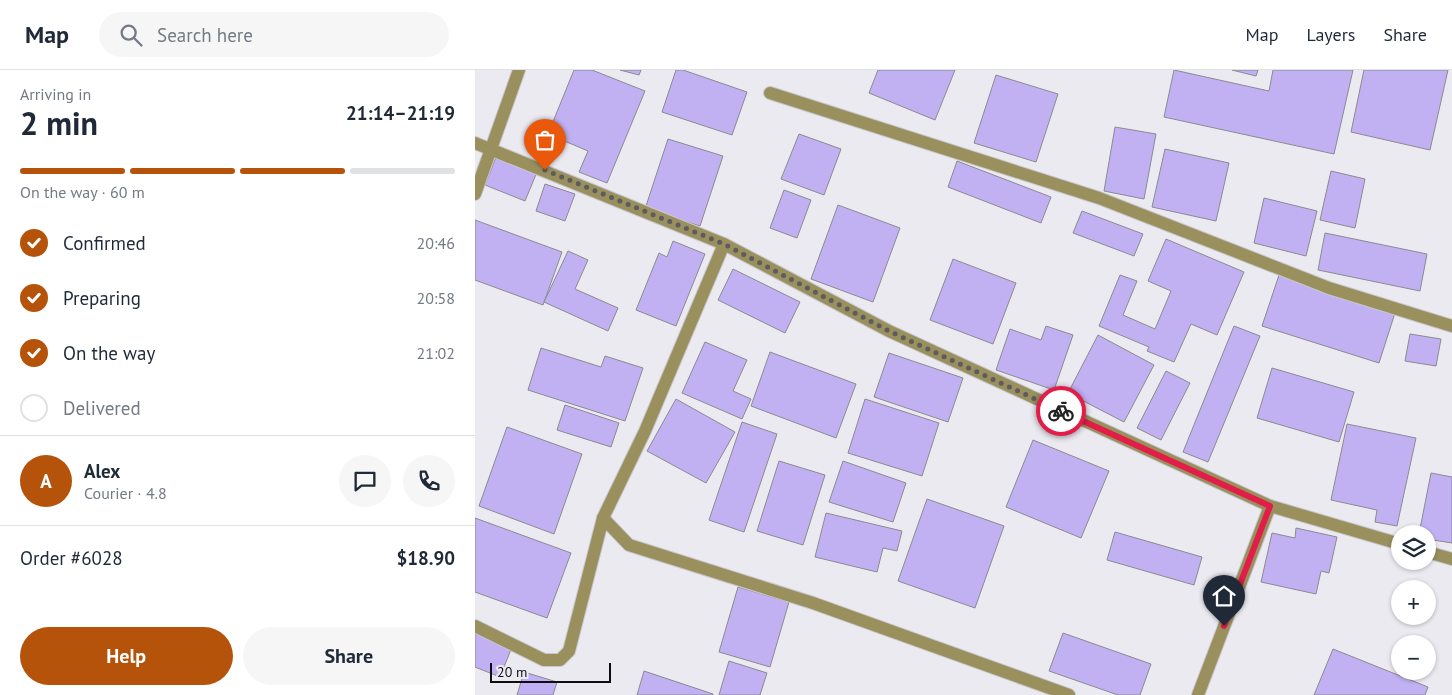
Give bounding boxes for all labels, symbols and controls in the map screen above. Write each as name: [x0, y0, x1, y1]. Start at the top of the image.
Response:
search box: [99, 12, 449, 57]
text: Map: [25, 19, 69, 50]
icon: search: [117, 21, 145, 49]
text: Search here: [157, 23, 253, 47]
text: Map: [1246, 23, 1278, 46]
text: Layers: [1306, 23, 1355, 46]
text: Share: [1383, 23, 1427, 46]
text: Arriving in: [20, 84, 91, 104]
text: 21:14–21:19: [346, 101, 455, 125]
text: 2 min: [20, 102, 98, 144]
pin: [524, 119, 566, 170]
icon: bag: [531, 126, 559, 154]
text: On the way · 60 m: [20, 182, 145, 202]
icon: check: [20, 229, 48, 257]
text: Confirmed: [63, 231, 146, 255]
text: 20:46: [417, 233, 455, 253]
icon: check: [20, 284, 48, 312]
text: Preparing: [63, 286, 141, 310]
text: 20:58: [417, 288, 455, 308]
icon: check: [20, 339, 48, 367]
text: On the way: [63, 341, 155, 365]
text: 21:02: [417, 343, 455, 363]
courier: [1036, 386, 1086, 436]
text: Delivered: [63, 396, 141, 420]
icon: bike: [1047, 397, 1075, 425]
button: chat: [339, 455, 391, 507]
button: phone: [403, 455, 455, 507]
text: Alex: [84, 459, 120, 483]
text: A: [40, 469, 52, 493]
text: Courier · 4.8: [84, 483, 167, 503]
map controls: [1391, 525, 1436, 680]
button: layers: [1391, 525, 1436, 570]
text: Order #6028: [20, 546, 123, 570]
text: $18.90: [396, 546, 455, 570]
pin: [1203, 575, 1245, 626]
button: +: [1391, 580, 1436, 625]
icon: home: [1210, 582, 1238, 610]
button: Help: [20, 627, 233, 685]
button: Share: [243, 627, 455, 685]
button: −: [1391, 635, 1436, 680]
scale bar: [490, 660, 611, 683]
text: 20 m: [497, 663, 527, 681]

